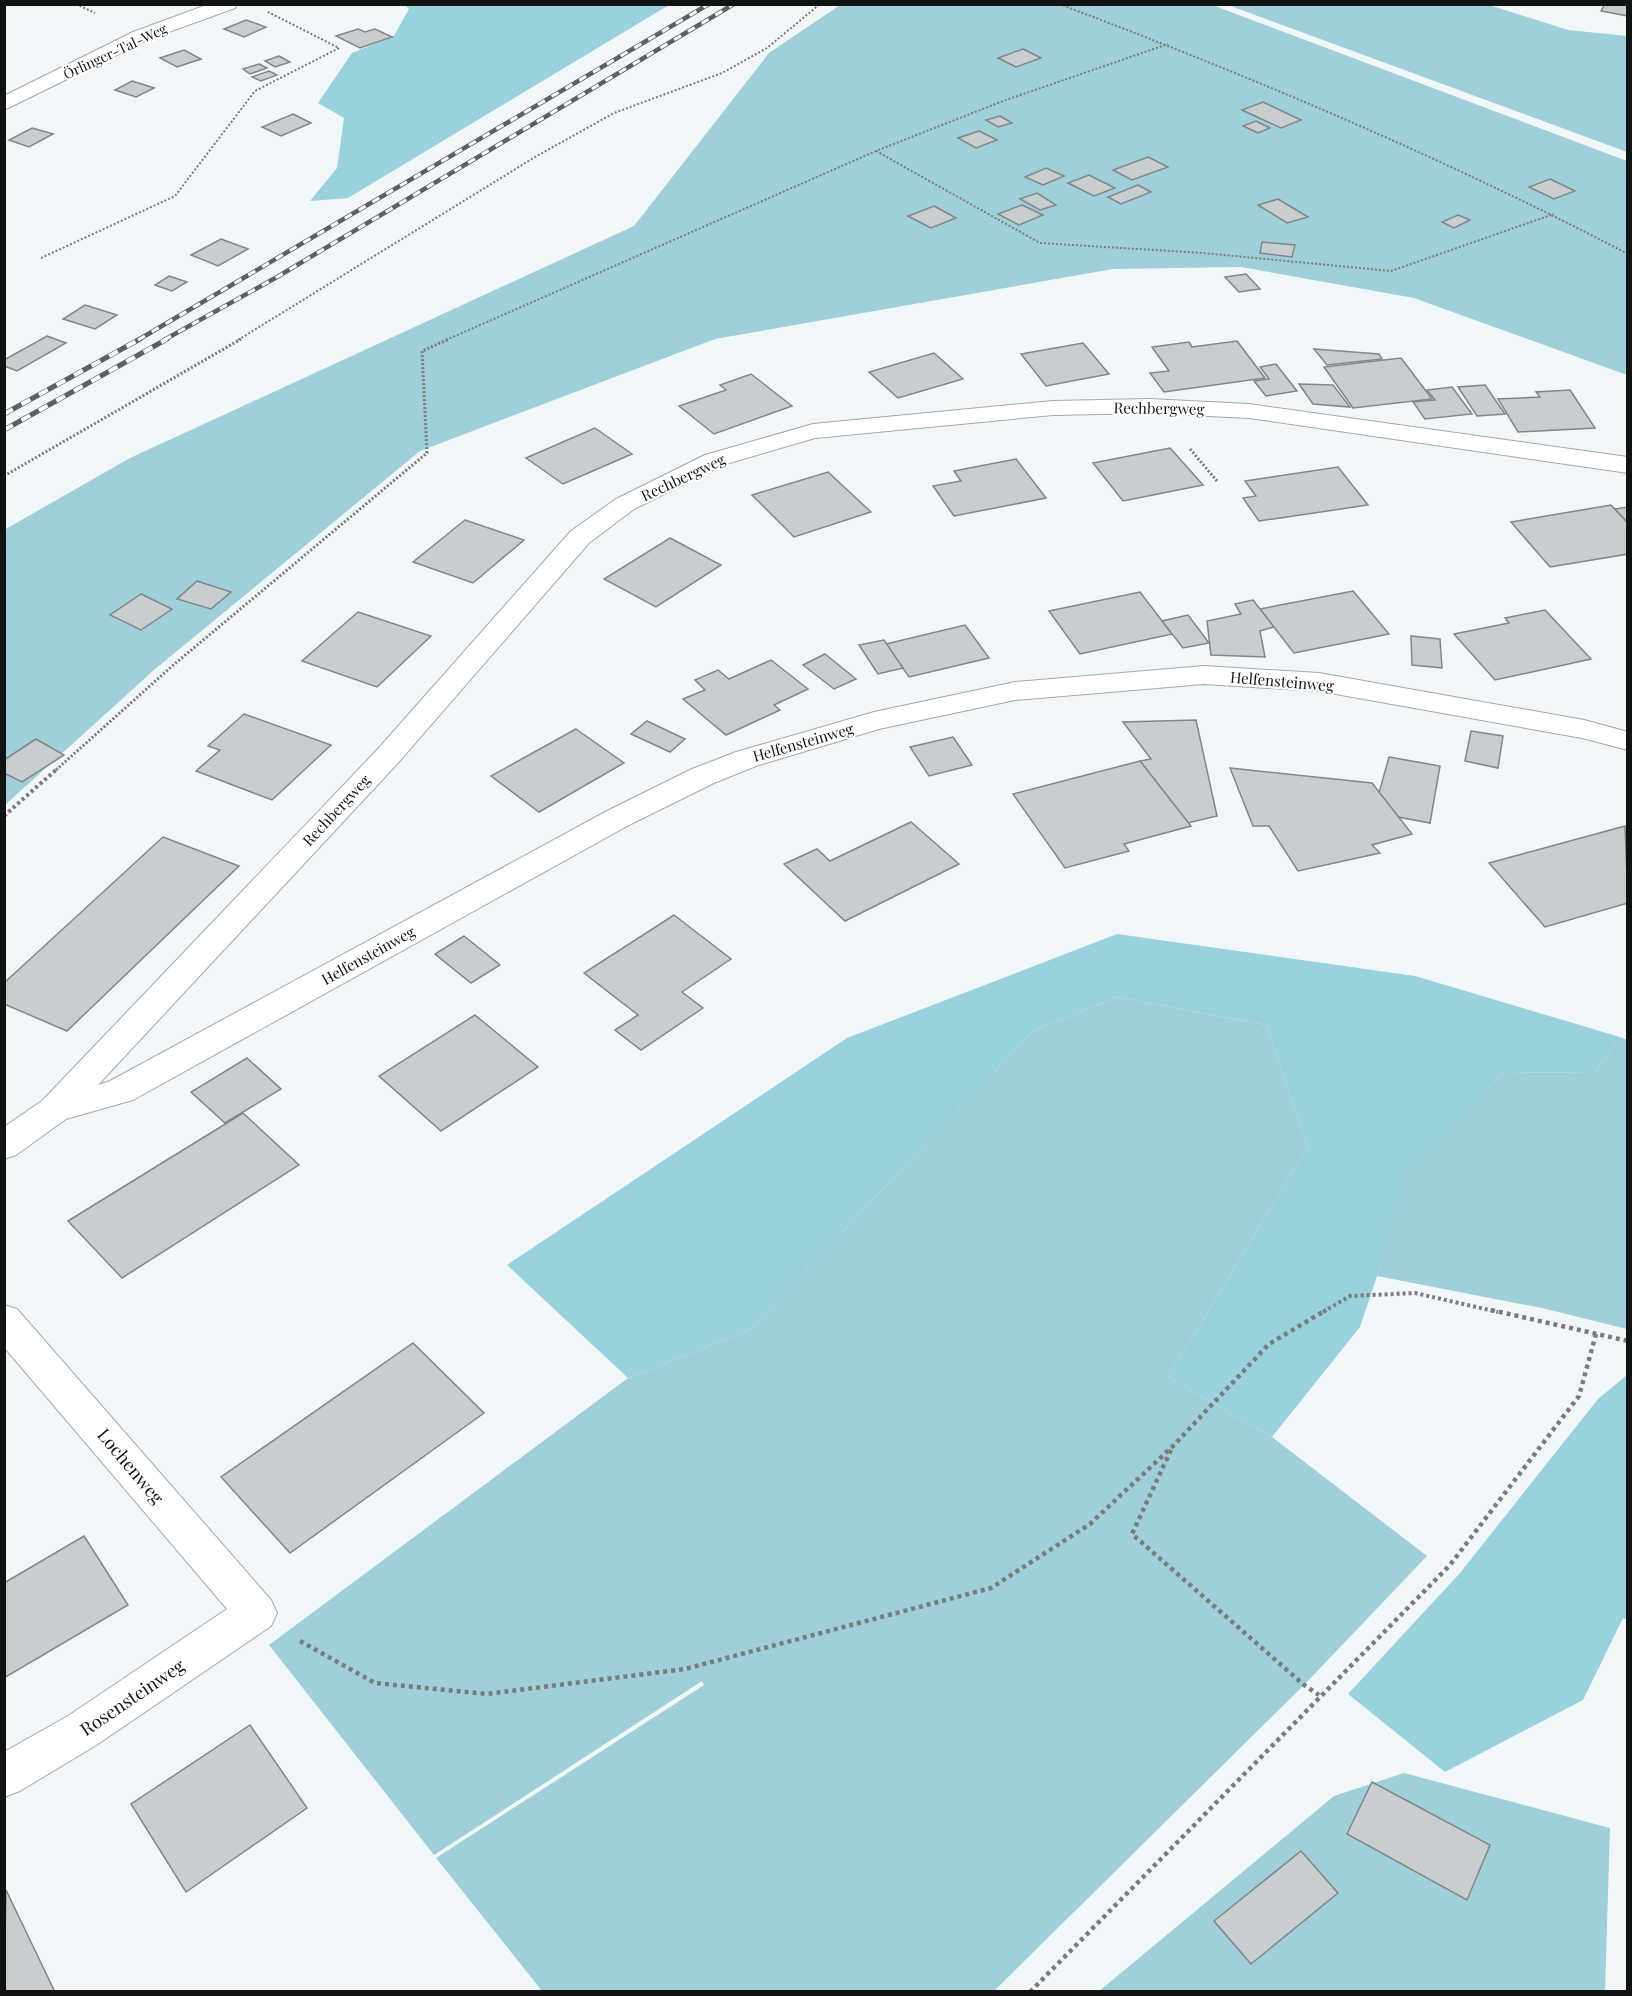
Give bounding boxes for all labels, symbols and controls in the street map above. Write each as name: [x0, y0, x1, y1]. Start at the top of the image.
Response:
street label: Örlinger-Tal-Weg: [60, 18, 171, 83]
street label: Rechbergweg: [1113, 397, 1205, 419]
street label: Rechbergweg: [638, 449, 728, 505]
street label: Helfensteinweg: [1229, 667, 1335, 696]
street label: Helfensteinweg: [750, 718, 856, 766]
street label: Rechbergweg: [298, 770, 374, 850]
street label: Helfensteinweg: [318, 921, 418, 989]
street label: Lochenweg: [92, 1423, 170, 1509]
street label: Rosensteinweg: [75, 1653, 189, 1741]

